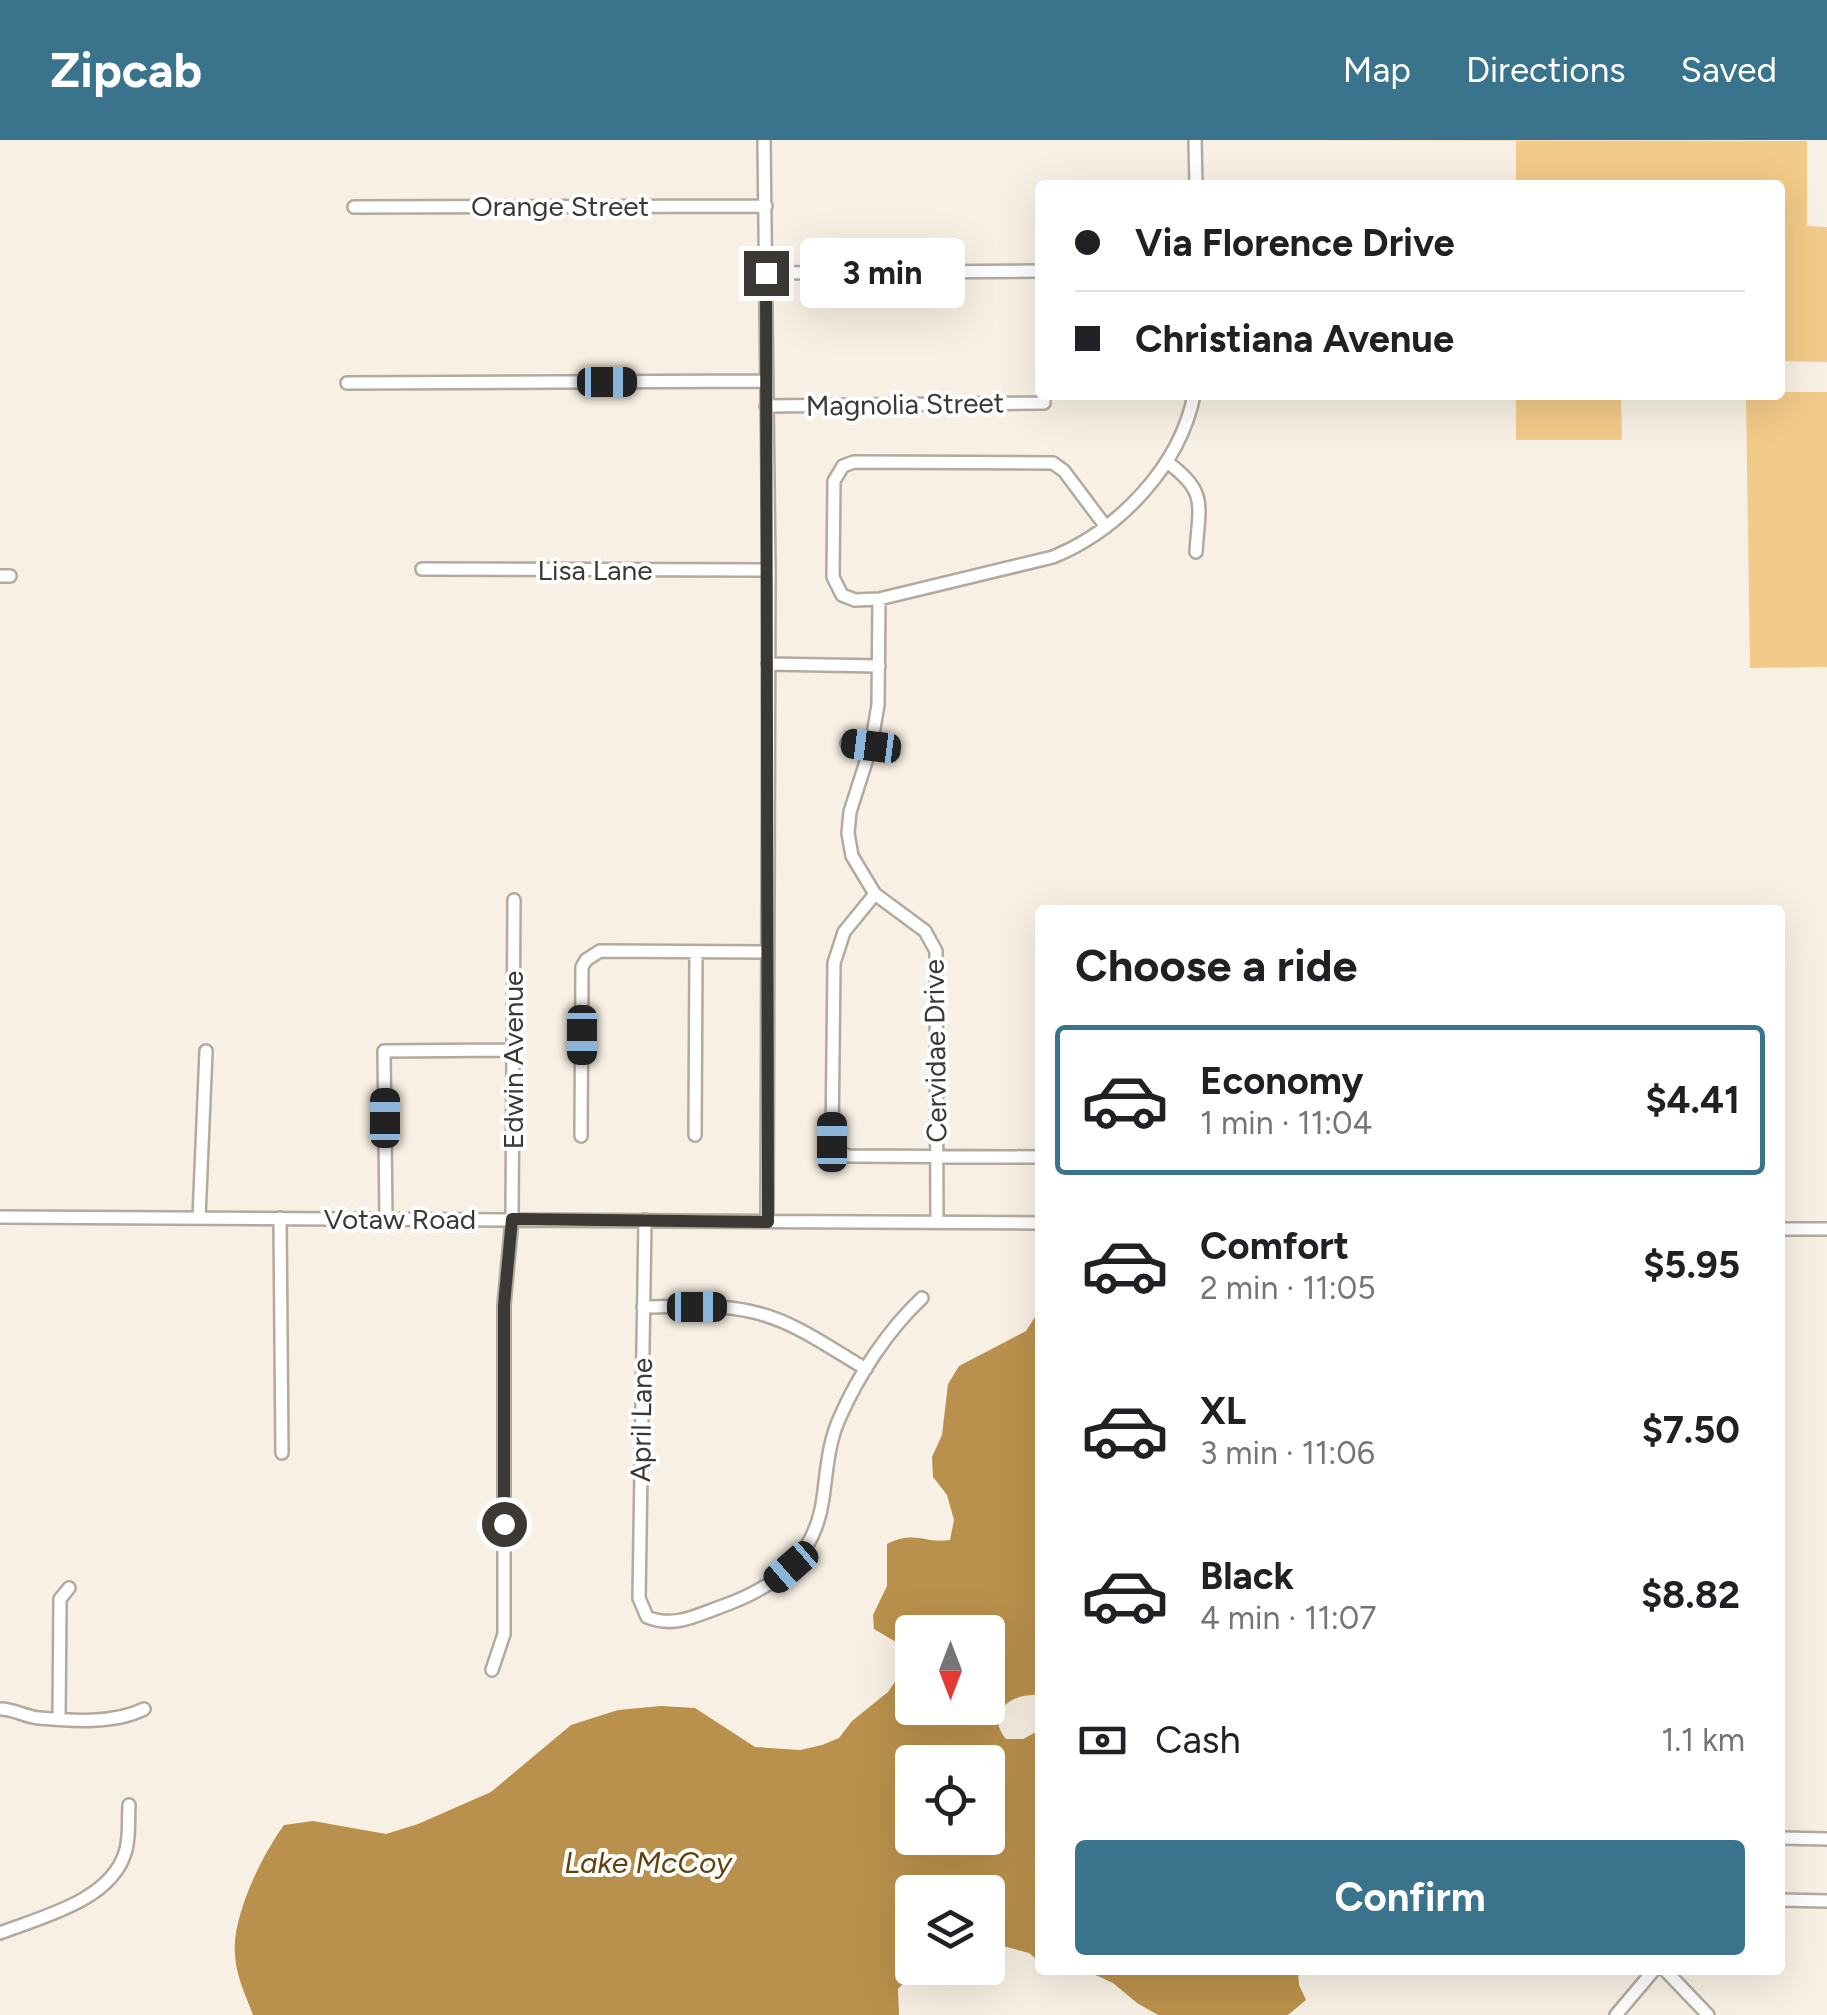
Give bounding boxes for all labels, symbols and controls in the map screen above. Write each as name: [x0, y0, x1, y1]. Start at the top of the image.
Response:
text: Zipcab: [50, 41, 202, 99]
text: Map: [1343, 49, 1411, 91]
text: Directions: [1466, 49, 1626, 91]
text: Saved: [1681, 49, 1777, 91]
street label: Orange Street: [471, 189, 649, 223]
text: Via Florence Drive: [1135, 220, 1455, 266]
callout: 3 min: [801, 238, 966, 308]
route end: [744, 251, 789, 296]
text: 3 min: [843, 254, 922, 292]
text: Christiana Avenue: [1135, 316, 1454, 362]
car: [577, 367, 637, 397]
street label: Magnolia Street: [805, 385, 1005, 423]
street label: Lisa Lane: [537, 553, 653, 587]
car: [839, 727, 903, 765]
text: Choose a ride: [1075, 938, 1357, 992]
street label: Cervidae Drive: [916, 959, 954, 1143]
street label: Edwin Avenue: [496, 971, 530, 1149]
car: [567, 1005, 597, 1065]
icon: car: [1080, 1055, 1170, 1145]
text: Economy: [1200, 1058, 1363, 1104]
text: $4.41: [1645, 1077, 1740, 1123]
car: [370, 1088, 400, 1148]
text: 1 min · 11:04: [1200, 1104, 1372, 1142]
car: [817, 1112, 847, 1172]
street label: Votaw Road: [324, 1202, 476, 1236]
icon: car: [1080, 1220, 1170, 1310]
text: Comfort: [1200, 1223, 1349, 1269]
text: $5.95: [1643, 1242, 1740, 1288]
text: 2 min · 11:05: [1200, 1269, 1376, 1307]
car: [667, 1292, 727, 1322]
street label: April Lane: [623, 1358, 659, 1482]
icon: car: [1080, 1385, 1170, 1475]
text: XL: [1200, 1388, 1246, 1434]
text: $7.50: [1642, 1407, 1740, 1453]
text: 3 min · 11:06: [1200, 1434, 1375, 1472]
route start: [482, 1502, 527, 1547]
car: [759, 1536, 823, 1598]
icon: car: [1080, 1550, 1170, 1640]
text: Black: [1200, 1553, 1294, 1599]
text: $8.82: [1641, 1572, 1740, 1618]
text: 4 min · 11:07: [1200, 1599, 1376, 1637]
north arrow: [895, 1615, 1005, 1725]
map controls: [895, 1615, 1005, 1985]
icon: cash: [1075, 1713, 1130, 1768]
text: Cash: [1155, 1717, 1241, 1763]
text: 1.1 km: [1661, 1721, 1745, 1759]
button: locate: [895, 1745, 1005, 1855]
button: Confirm: [1075, 1840, 1745, 1955]
water label: Lake McCoy: [564, 1844, 733, 1881]
button: layers: [895, 1875, 1005, 1985]

